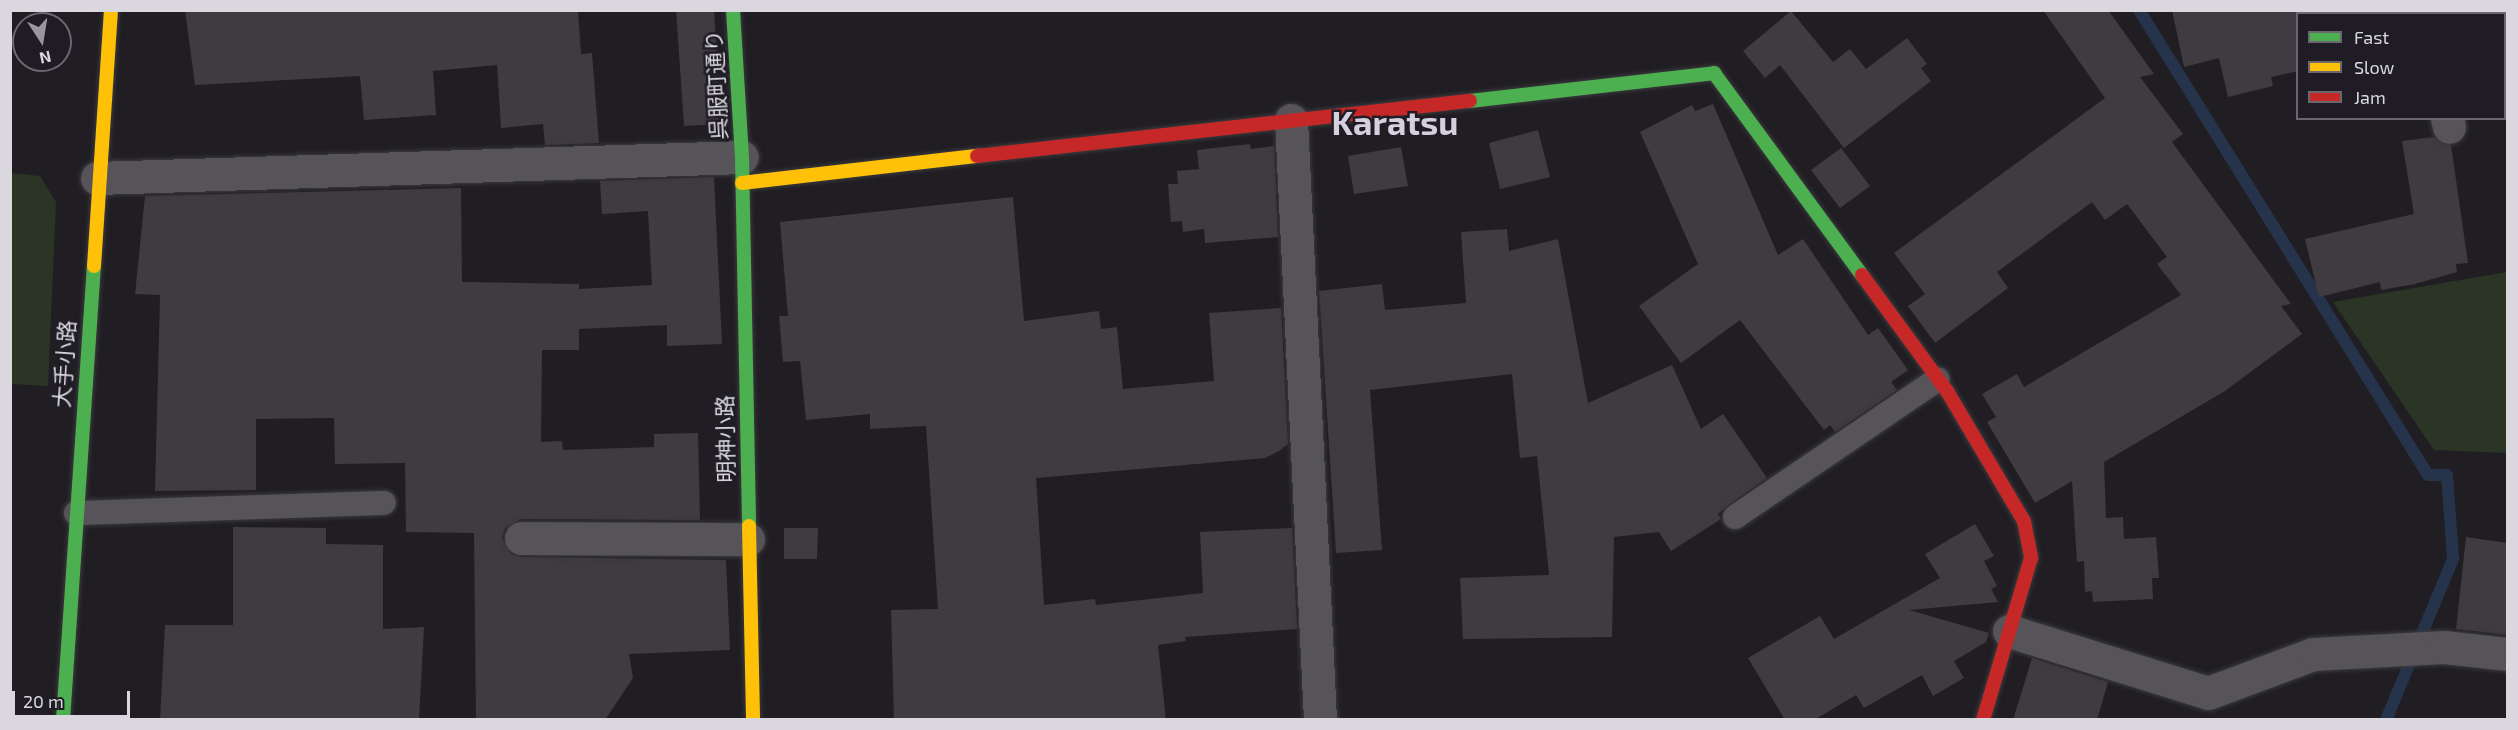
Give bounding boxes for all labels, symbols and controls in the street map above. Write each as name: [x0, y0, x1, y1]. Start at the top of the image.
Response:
north arrow: [12, 12, 72, 72]
legend: [2296, 12, 2506, 120]
text: Fast: [2354, 26, 2389, 48]
street label: 呉服町通り: [700, 29, 732, 141]
text: N: [38, 48, 53, 69]
text: Slow: [2354, 56, 2394, 78]
text: Jam: [2354, 86, 2386, 108]
district label: Karatsu: [1332, 102, 1458, 142]
street label: 大手小路: [48, 319, 80, 409]
street label: 明神小路: [711, 395, 739, 483]
scale bar: [15, 679, 134, 717]
text: 20 m: [23, 690, 64, 712]

